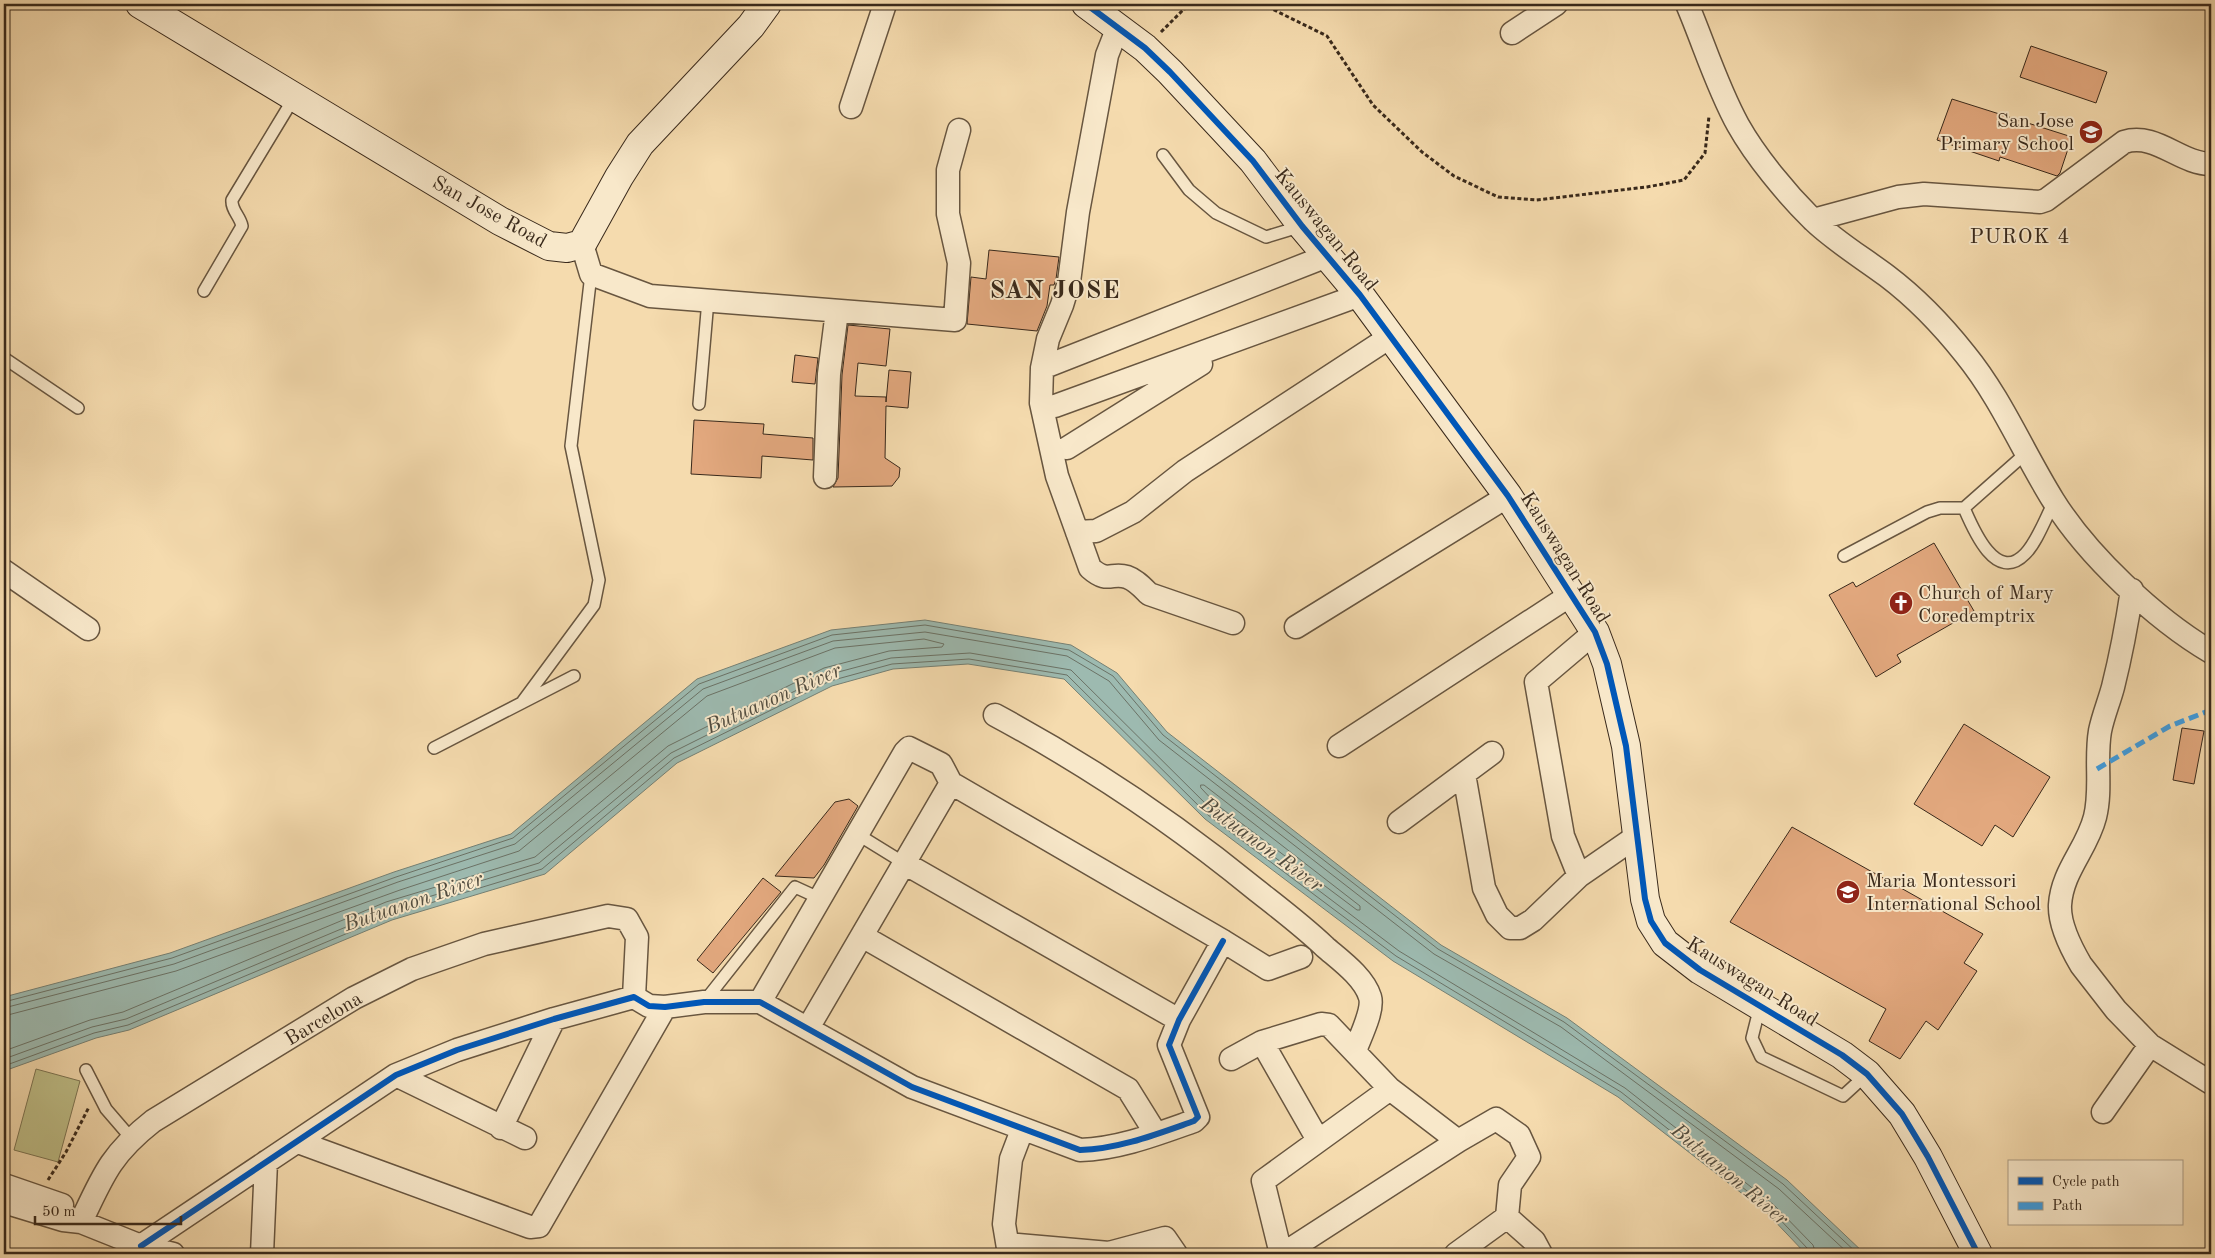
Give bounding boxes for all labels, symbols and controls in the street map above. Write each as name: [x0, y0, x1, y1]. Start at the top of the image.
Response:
place label: San Jose Primary School: [1939, 112, 2074, 155]
school or university icon: San Jose Primary School: [2078, 119, 2104, 145]
street label: Kauswagan Road: [1270, 165, 1381, 295]
street label: San Jose Road: [428, 173, 550, 252]
district label: PUROK 4: [1970, 227, 2070, 248]
district label: SAN JOSE: [989, 279, 1121, 304]
street label: Kauswagan Road: [1516, 489, 1613, 627]
place label: Church of Mary Coredemptrix: [1918, 584, 2054, 627]
church icon: Church of Mary Coredemptrix: [1888, 590, 1914, 616]
water label: Butuanon River: [702, 660, 845, 739]
water label: Butuanon River: [1195, 793, 1327, 897]
water label: Butuanon River: [340, 868, 487, 936]
place label: Maria Montessori International School: [1866, 872, 2041, 915]
school or university icon: Maria Montessori International School: [1835, 879, 1861, 905]
street label: Kauswagan Road: [1683, 934, 1821, 1031]
street label: Barcelona: [282, 989, 366, 1050]
water label: Butuanon River: [1666, 1120, 1792, 1231]
legend: [2008, 1160, 2182, 1226]
text: Cycle path: [2052, 1175, 2120, 1190]
scale bar: [35, 1193, 181, 1225]
text: Path: [2052, 1199, 2082, 1214]
text: 50 m: [42, 1205, 76, 1220]

